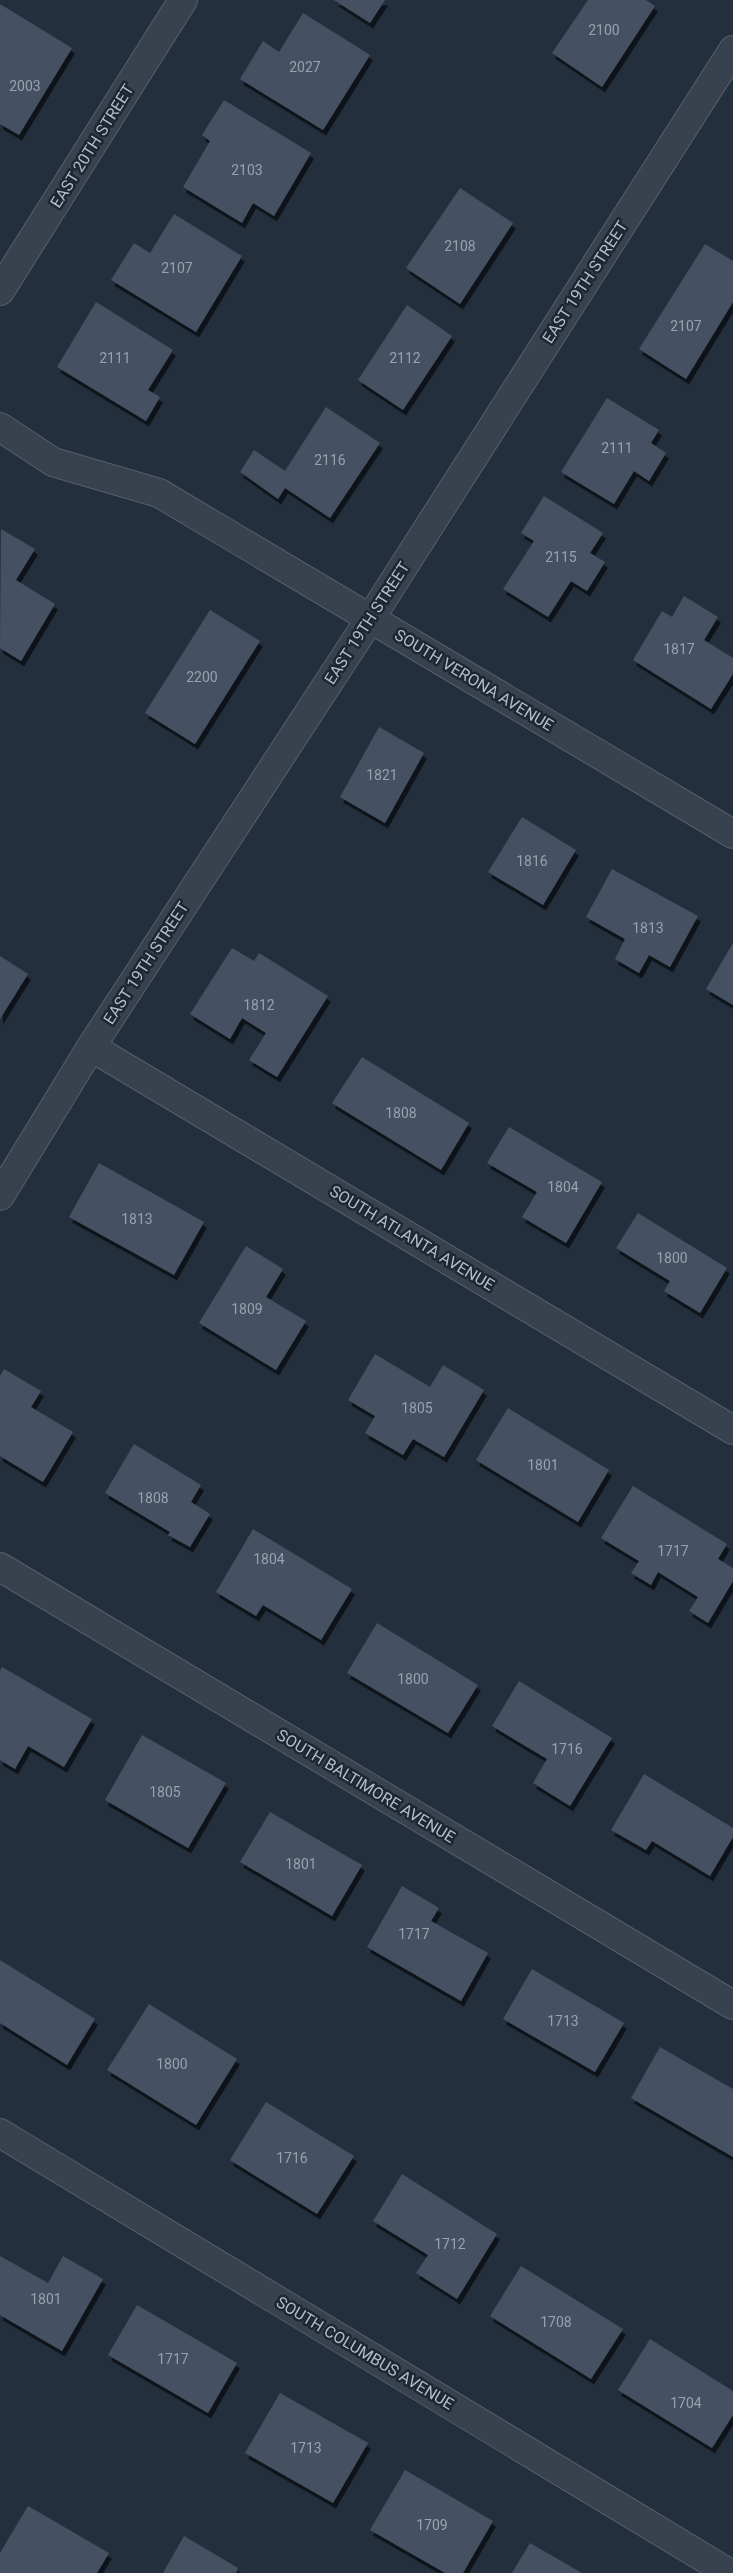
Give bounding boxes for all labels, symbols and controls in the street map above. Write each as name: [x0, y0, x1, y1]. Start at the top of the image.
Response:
house number: 2100: [588, 22, 620, 38]
house number: 2027: [289, 59, 321, 75]
house number: 2003: [9, 78, 41, 94]
street label: EAST 20TH STREET: [46, 80, 138, 211]
house number: 2103: [231, 162, 263, 178]
street label: EAST 19TH STREET: [538, 217, 632, 347]
house number: 2108: [444, 238, 476, 254]
house number: 2107: [161, 260, 193, 276]
house number: 2107: [670, 318, 702, 334]
house number: 2111: [99, 350, 131, 366]
house number: 2112: [389, 350, 421, 366]
house number: 2111: [601, 440, 633, 456]
house number: 2116: [314, 452, 346, 468]
house number: 2115: [545, 549, 577, 565]
street label: EAST 19TH STREET: [320, 558, 414, 688]
street label: SOUTH VERONA AVENUE: [391, 625, 557, 735]
house number: 1817: [663, 641, 695, 657]
house number: 2200: [186, 669, 218, 685]
house number: 1821: [366, 767, 398, 783]
house number: 1816: [516, 853, 548, 869]
street label: EAST 19TH STREET: [99, 898, 193, 1028]
house number: 1813: [632, 920, 664, 936]
house number: 1812: [243, 997, 275, 1013]
house number: 1808: [385, 1105, 417, 1121]
house number: 1804: [547, 1179, 579, 1195]
street label: SOUTH ATLANTA AVENUE: [326, 1181, 498, 1295]
house number: 1813: [121, 1211, 153, 1227]
house number: 1800: [656, 1250, 688, 1266]
house number: 1809: [231, 1301, 263, 1317]
house number: 1805: [401, 1400, 433, 1416]
house number: 1801: [527, 1457, 559, 1473]
house number: 1808: [137, 1490, 169, 1506]
house number: 1717: [657, 1543, 689, 1559]
house number: 1804: [253, 1551, 285, 1567]
house number: 1800: [397, 1671, 429, 1687]
street label: SOUTH BALTIMORE AVENUE: [274, 1725, 458, 1847]
house number: 1716: [551, 1741, 583, 1757]
house number: 1805: [149, 1784, 181, 1800]
house number: 1801: [285, 1856, 317, 1872]
house number: 1717: [398, 1926, 430, 1942]
house number: 1713: [547, 2013, 579, 2029]
house number: 1800: [156, 2056, 188, 2072]
house number: 1716: [276, 2150, 308, 2166]
house number: 1712: [434, 2236, 466, 2252]
house number: 1801: [30, 2291, 62, 2307]
street label: SOUTH COLUMBUS AVENUE: [273, 2292, 457, 2414]
house number: 1708: [540, 2314, 572, 2330]
house number: 1717: [157, 2351, 189, 2367]
house number: 1704: [670, 2395, 702, 2411]
house number: 1713: [290, 2440, 322, 2456]
house number: 1709: [416, 2517, 448, 2533]

